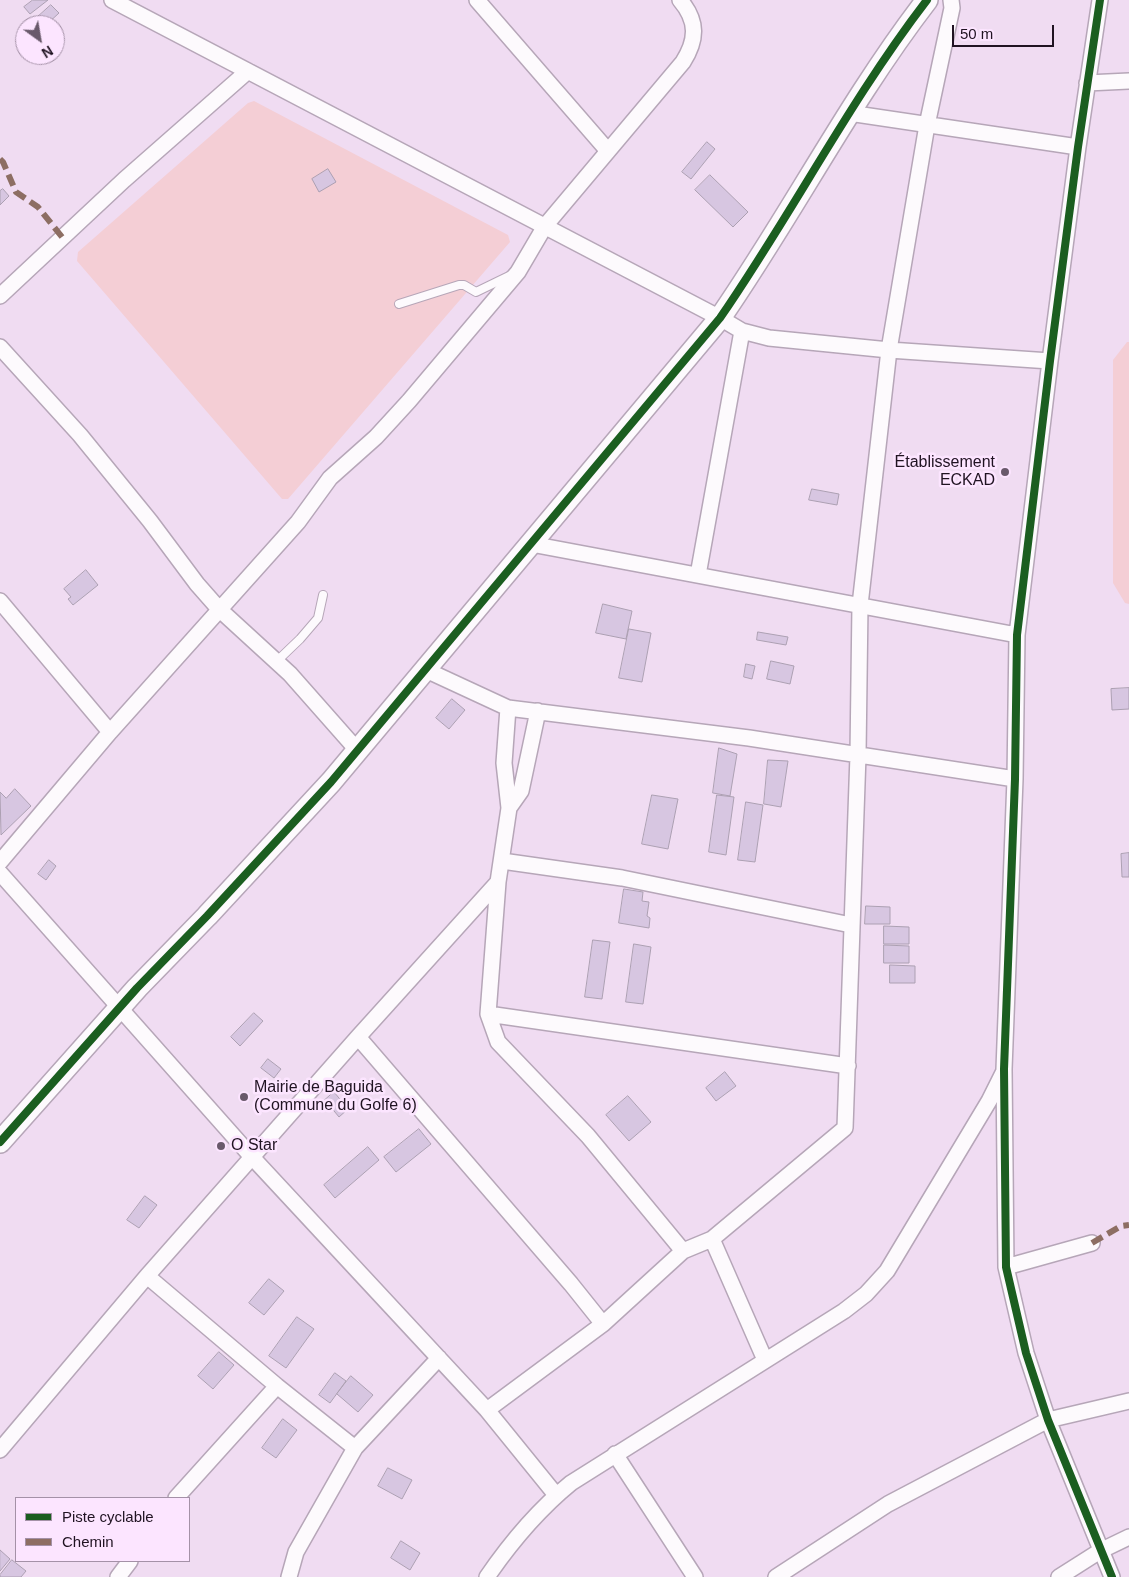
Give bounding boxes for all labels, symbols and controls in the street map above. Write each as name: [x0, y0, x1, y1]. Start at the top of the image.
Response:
north arrow: [15, 15, 65, 65]
scale bar: [954, 15, 1056, 47]
text: 50 m: [960, 25, 993, 42]
text: N: [39, 42, 56, 61]
place label: Établissement ECKAD: [895, 453, 995, 491]
marker: Établissement ECKAD: [999, 466, 1011, 478]
place label: Mairie de Baguida (Commune du Golfe 6): [254, 1078, 417, 1116]
marker: Mairie de Baguida (Commune du Golfe 6): [238, 1091, 250, 1103]
place label: O Star: [231, 1136, 277, 1156]
marker: O Star: [215, 1140, 227, 1152]
legend: [15, 1497, 190, 1562]
text: Piste cyclable: [62, 1508, 154, 1525]
text: Chemin: [62, 1533, 114, 1550]

